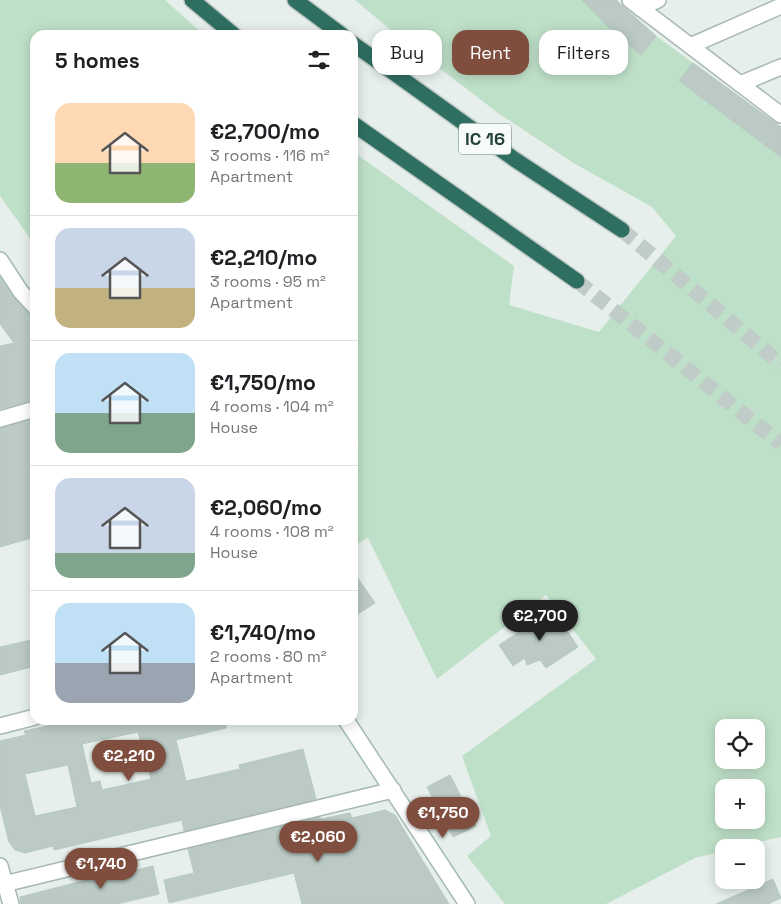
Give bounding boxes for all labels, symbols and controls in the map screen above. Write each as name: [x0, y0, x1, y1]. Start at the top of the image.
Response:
chip: Buy: [372, 30, 442, 75]
chip: Rent: [452, 30, 529, 75]
chip: Filters: [539, 30, 628, 75]
icon: filters: [305, 46, 333, 74]
text: 5 homes: [55, 47, 140, 74]
text: €2,700/mo: [210, 118, 320, 145]
icon: home: [95, 123, 155, 183]
road number: IC 16: [459, 124, 511, 154]
text: 3 rooms · 116 m²: [210, 145, 330, 166]
text: Apartment: [210, 166, 293, 187]
text: €2,210/mo: [210, 244, 317, 271]
icon: home: [95, 248, 155, 308]
text: 3 rooms · 95 m²: [210, 271, 326, 292]
text: Apartment: [210, 292, 293, 313]
text: €1,750/mo: [210, 369, 316, 396]
icon: home: [95, 373, 155, 433]
text: 4 rooms · 104 m²: [210, 396, 334, 417]
text: House: [210, 417, 258, 438]
text: €2,060/mo: [210, 494, 322, 521]
icon: home: [95, 498, 155, 558]
text: 4 rooms · 108 m²: [210, 521, 334, 542]
text: House: [210, 542, 258, 563]
pin: €2,700: [499, 600, 581, 642]
text: €2,700: [513, 605, 567, 626]
text: €1,740/mo: [210, 619, 316, 646]
icon: home: [95, 623, 155, 683]
text: 2 rooms · 80 m²: [210, 646, 327, 667]
text: Apartment: [210, 667, 293, 688]
map controls: [715, 719, 765, 889]
button: locate: [715, 719, 765, 769]
pin: €2,210: [88, 740, 170, 782]
text: €2,210: [103, 745, 155, 766]
button: +: [715, 779, 765, 829]
pin: €1,750: [402, 796, 484, 839]
text: €1,750: [417, 802, 469, 823]
pin: €2,060: [277, 820, 359, 863]
text: €2,060: [290, 826, 346, 847]
button: −: [715, 839, 765, 889]
pin: €1,740: [60, 848, 142, 890]
text: €1,740: [76, 853, 126, 874]

